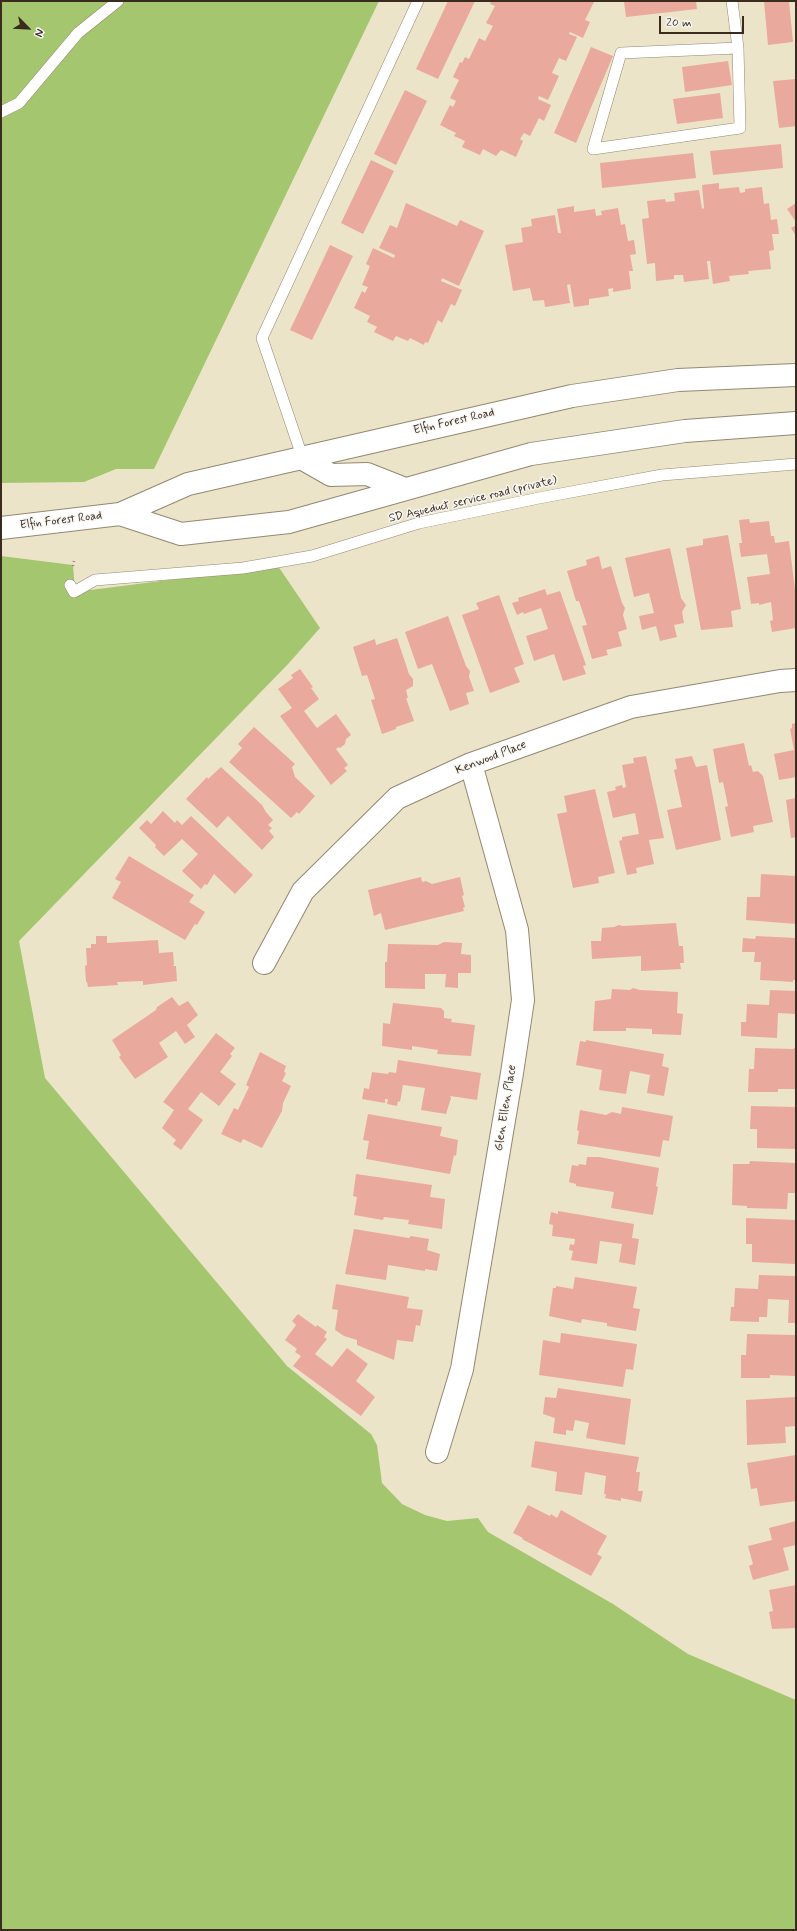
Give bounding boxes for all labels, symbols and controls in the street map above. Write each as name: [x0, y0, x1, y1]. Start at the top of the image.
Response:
north arrow: [8, 8, 48, 48]
scale bar: [661, 8, 746, 34]
text: 20 m: [666, 15, 692, 31]
text: N: [31, 27, 47, 39]
street label: Elfin Forest Road: [412, 406, 496, 438]
street label: SD Aqueduct service road (private): [387, 474, 559, 526]
street label: Elfin Forest Road: [19, 509, 103, 533]
street label: Kenwood Place: [453, 738, 529, 778]
street label: Glen Ellen Place: [492, 1064, 520, 1152]

